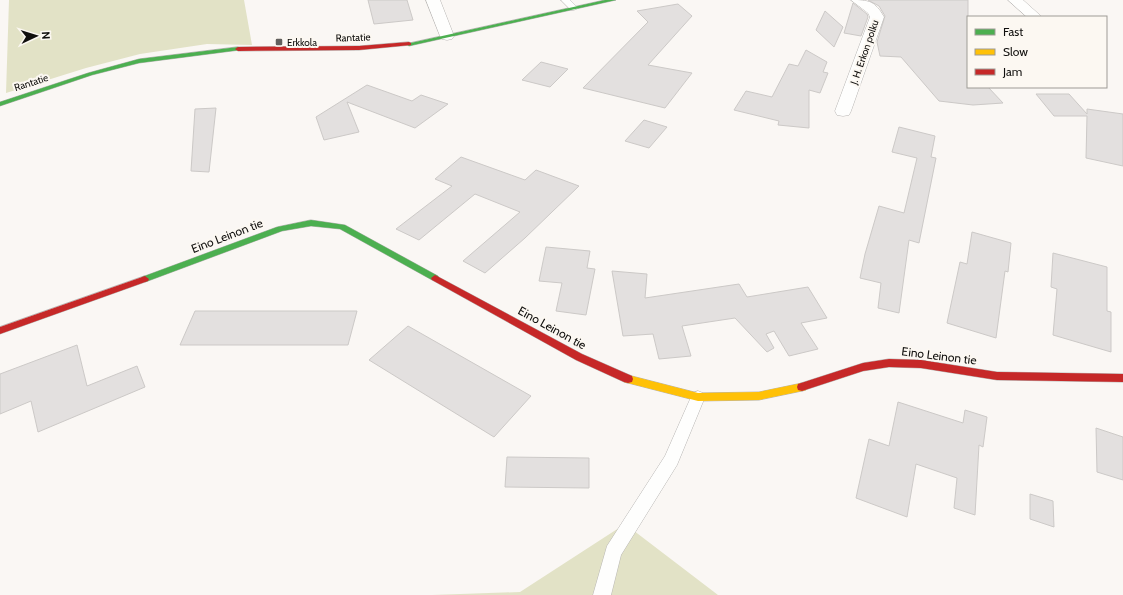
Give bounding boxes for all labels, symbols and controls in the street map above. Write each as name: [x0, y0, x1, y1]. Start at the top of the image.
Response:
north arrow: [16, 16, 56, 56]
legend: [967, 16, 1107, 88]
street label: J. H. Erkon polku: [847, 18, 882, 87]
text: Fast: [1003, 24, 1023, 39]
street label: Rantatie: [335, 30, 371, 45]
text: N: [39, 31, 53, 40]
place label: Erkkola: [287, 36, 317, 49]
marker: Erkkola: [274, 37, 284, 47]
text: Slow: [1003, 44, 1028, 59]
text: Jam: [1002, 64, 1022, 79]
street label: Rantatie: [13, 71, 50, 94]
street label: Eino Leinon tie: [189, 215, 265, 256]
street label: Eino Leinon tie: [516, 303, 589, 352]
street label: Eino Leinon tie: [901, 343, 977, 368]

